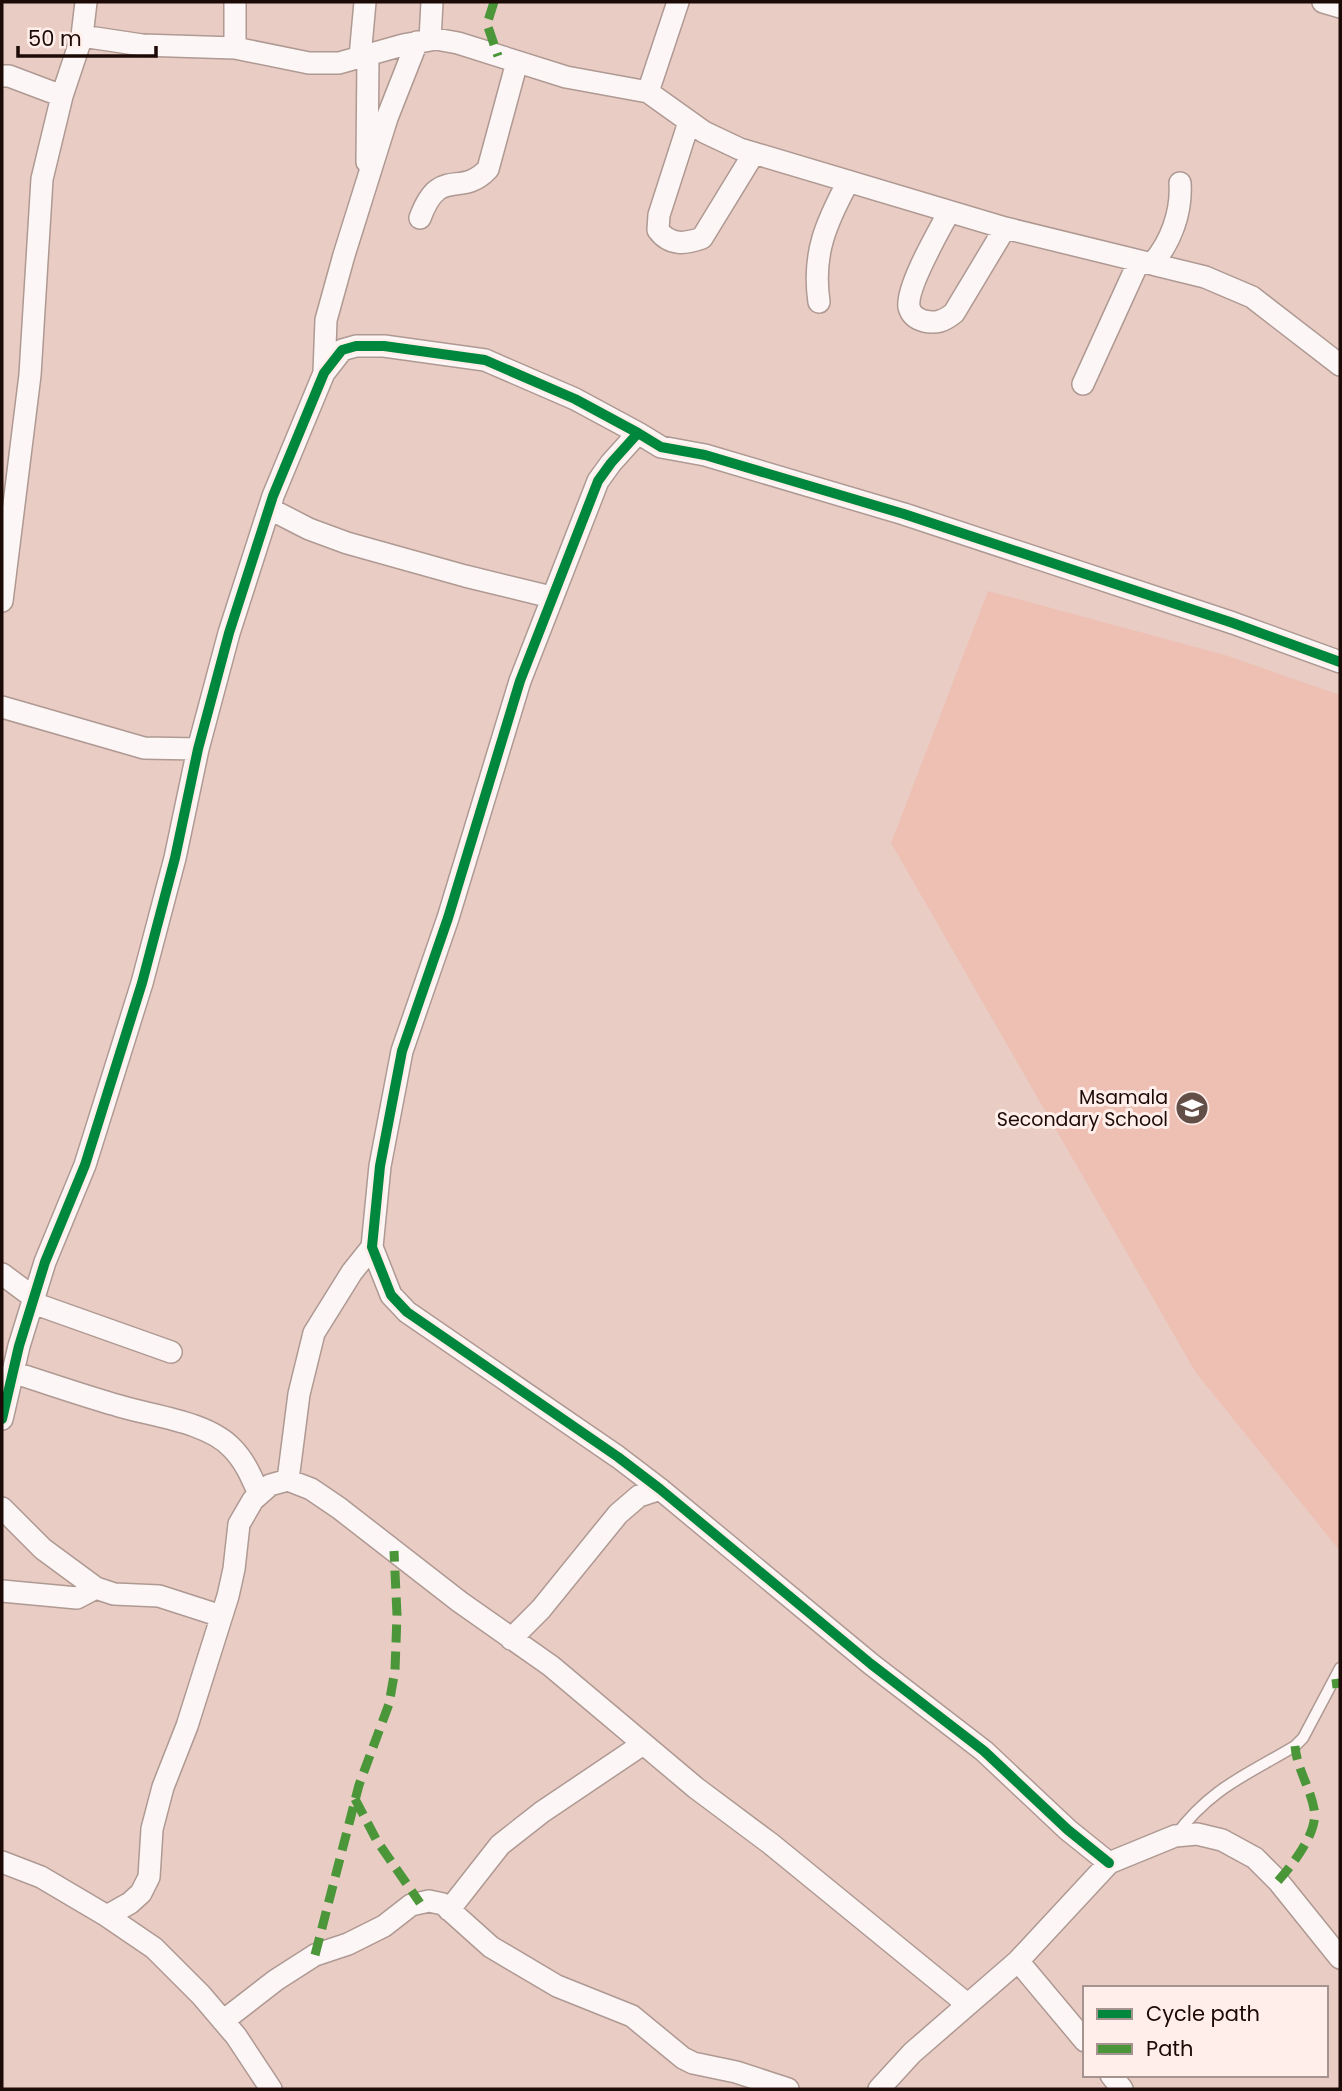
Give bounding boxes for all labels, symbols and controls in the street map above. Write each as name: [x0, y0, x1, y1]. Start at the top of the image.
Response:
scale bar: [18, 14, 156, 58]
text: 50 m: [28, 24, 82, 53]
place label: Msamala Secondary School: [997, 1084, 1168, 1133]
school or university icon: Msamala Secondary School: [1173, 1089, 1211, 1127]
legend: [1083, 1986, 1328, 2077]
text: Cycle path: [1146, 1999, 1260, 2028]
text: Path: [1146, 2034, 1193, 2063]

